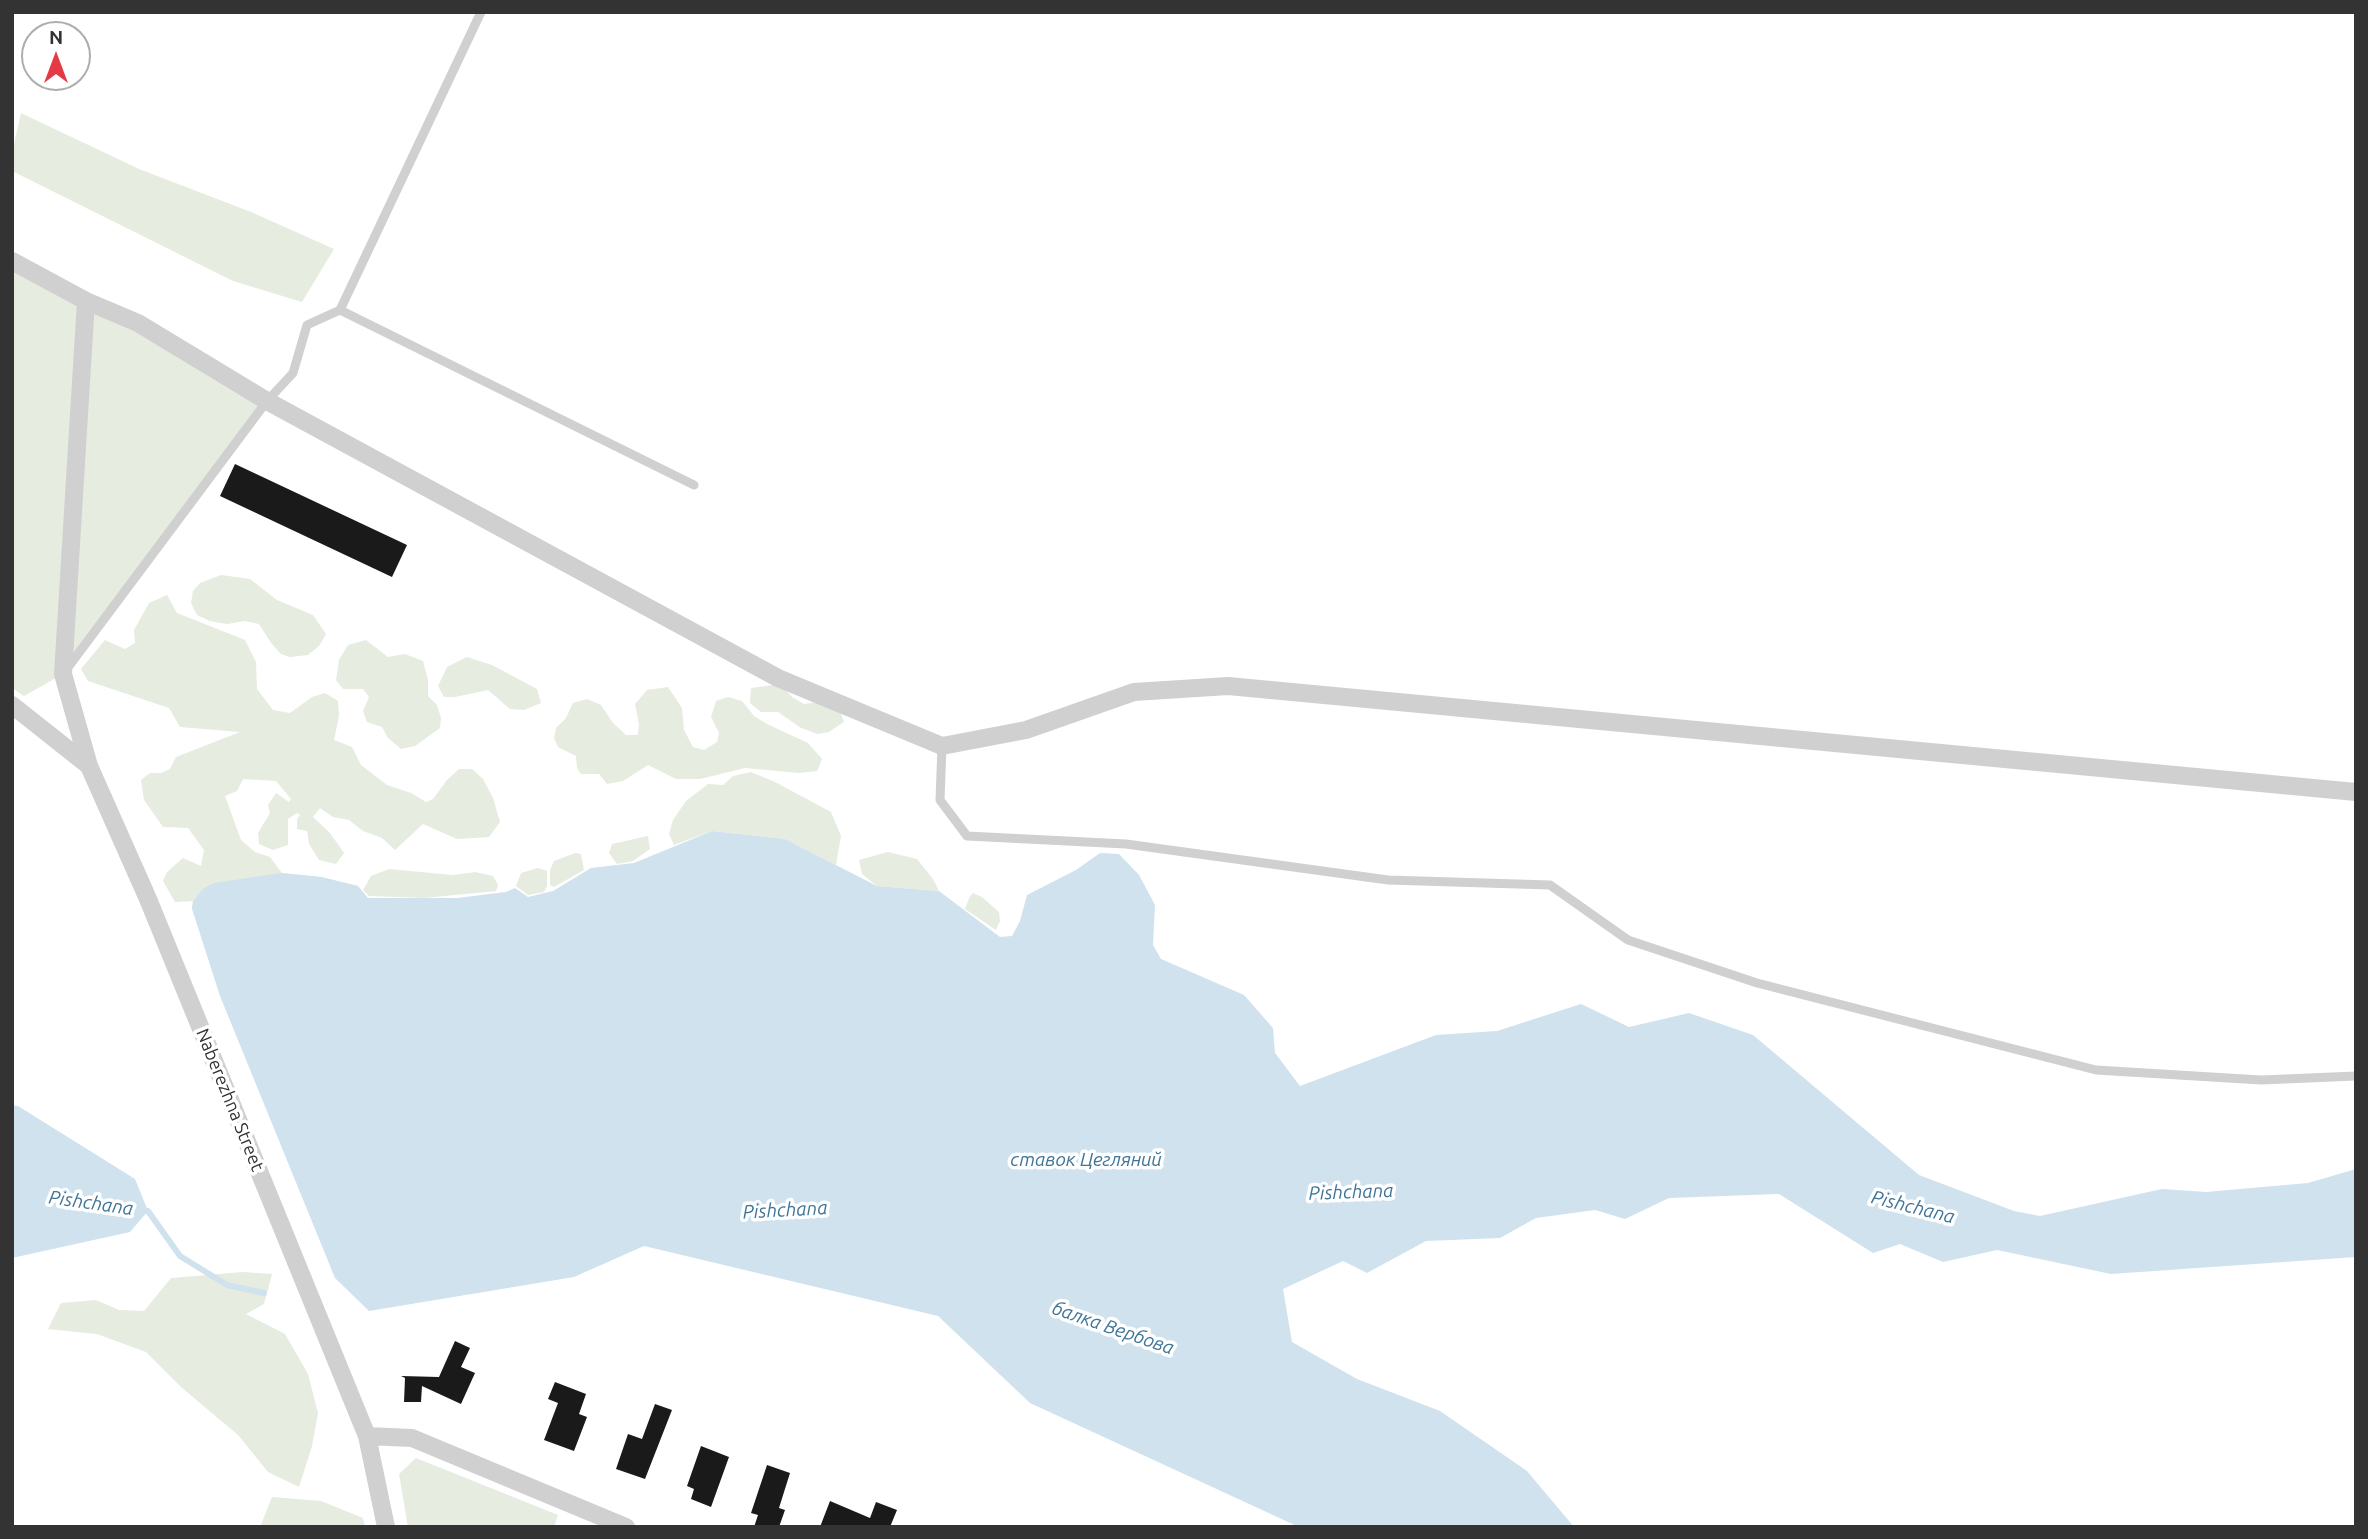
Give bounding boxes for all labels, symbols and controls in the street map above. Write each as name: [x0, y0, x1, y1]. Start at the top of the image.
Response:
north arrow: [21, 21, 91, 91]
text: N: [49, 26, 63, 48]
street label: Naberezhna Street: [192, 1026, 268, 1174]
water label: ставок Цегляний: [1010, 1149, 1162, 1171]
water label: Pishchana: [1308, 1179, 1394, 1205]
water label: Pishchana: [47, 1186, 135, 1220]
water label: Pishchana: [1869, 1186, 1957, 1228]
water label: Pishchana: [742, 1196, 828, 1224]
water label: балка Вербова: [1049, 1296, 1177, 1360]

